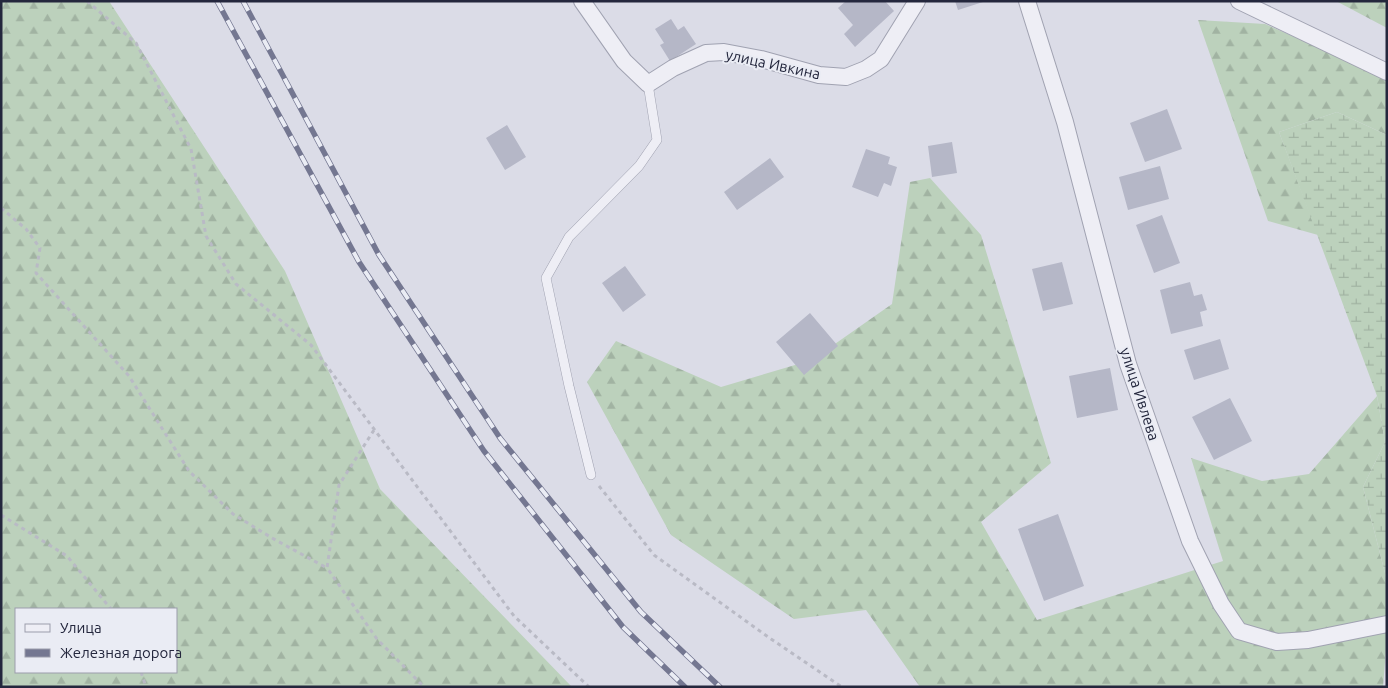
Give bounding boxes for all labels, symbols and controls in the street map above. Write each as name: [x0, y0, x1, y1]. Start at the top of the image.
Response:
street label: улица Ивкина: [724, 46, 822, 82]
street label: улица Ивлева: [1117, 345, 1163, 443]
legend: [15, 608, 178, 673]
text: Улица: [60, 619, 102, 636]
text: Железная дорога: [60, 644, 182, 661]

